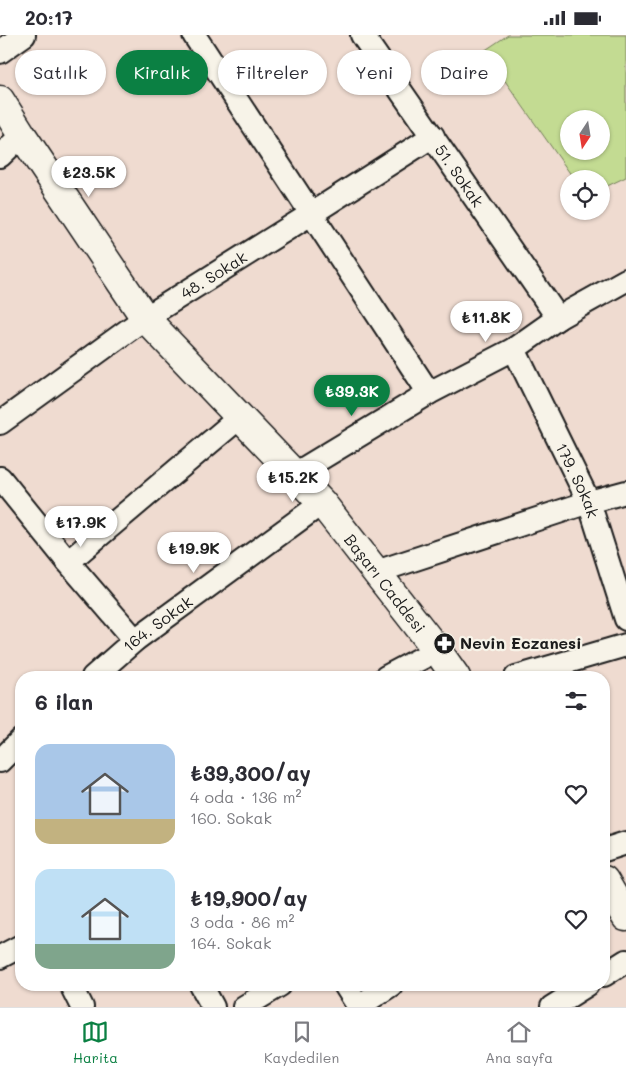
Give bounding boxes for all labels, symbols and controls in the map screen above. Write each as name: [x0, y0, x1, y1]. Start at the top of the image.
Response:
text: 20:17: [25, 5, 73, 30]
chip: Satılık: [15, 50, 106, 95]
chip: Kiralık: [116, 50, 208, 95]
chip: Filtreler: [218, 50, 327, 95]
chip: Yeni: [337, 50, 411, 95]
chip: Daire: [421, 50, 507, 95]
north arrow: [560, 110, 610, 160]
map controls: [560, 110, 610, 220]
street label: 51. Sokak: [431, 140, 489, 211]
pin: ₺23.5K: [48, 155, 130, 198]
text: ₺23.5K: [62, 161, 116, 182]
button: locate: [560, 170, 610, 220]
street label: 48. Sokak: [176, 246, 250, 303]
pin: ₺11.8K: [445, 301, 527, 343]
text: ₺11.8K: [461, 306, 511, 327]
pin: ₺39.3K: [311, 375, 393, 417]
text: ₺39.3K: [325, 380, 379, 401]
street label: 179. Sokak: [551, 439, 604, 520]
pin: ₺15.2K: [252, 461, 334, 503]
text: ₺15.2K: [268, 466, 318, 487]
pin: ₺17.9K: [40, 505, 122, 548]
text: ₺17.9K: [55, 511, 107, 532]
street label: Başarı Caddesi: [340, 529, 431, 637]
pin: ₺19.9K: [153, 531, 235, 574]
text: ₺19.9K: [168, 537, 220, 558]
street label: 164. Sokak: [118, 590, 196, 656]
pharmacy icon: Nevin Eczanesi: [432, 631, 456, 655]
place label: Nevin Eczanesi: [460, 632, 582, 653]
icon: filters: [562, 687, 590, 715]
text: 6 ilan: [35, 688, 93, 715]
text: ₺39,300/ay: [190, 759, 311, 786]
icon: home: [75, 764, 135, 824]
icon: heart: [562, 780, 590, 808]
text: 4 oda · 136 m²: [190, 786, 301, 807]
text: 160. Sokak: [190, 807, 272, 828]
text: ₺19,900/ay: [190, 884, 308, 911]
icon: home: [75, 889, 135, 949]
icon: heart: [562, 905, 590, 933]
text: 3 oda · 86 m²: [190, 911, 295, 932]
text: 164. Sokak: [190, 932, 272, 953]
tab: Harita: [73, 1018, 118, 1067]
tab: Kaydedilen: [264, 1018, 339, 1067]
tab: Ana sayfa: [485, 1018, 553, 1067]

